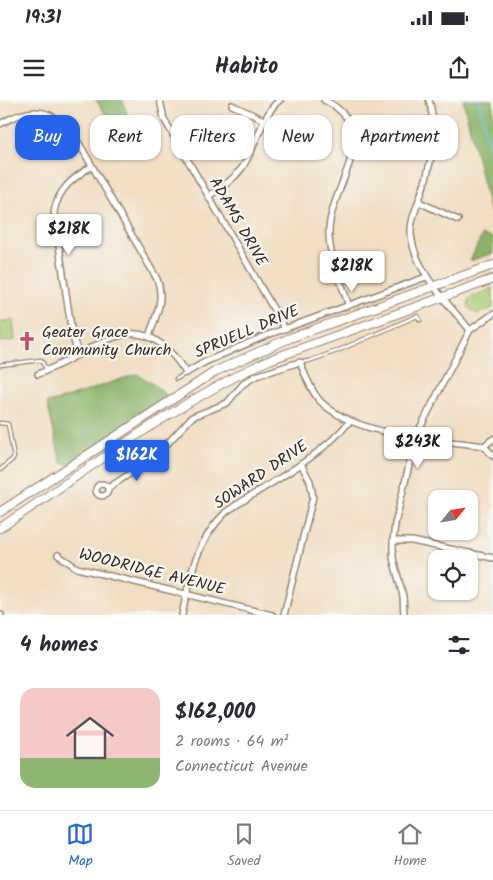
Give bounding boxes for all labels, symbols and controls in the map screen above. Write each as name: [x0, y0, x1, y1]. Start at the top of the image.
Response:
text: 19:31: [25, 3, 61, 33]
text: Habito: [215, 50, 278, 85]
icon: menu: [20, 54, 48, 82]
icon: share: [445, 54, 473, 82]
chip: Buy: [15, 115, 80, 160]
chip: Rent: [90, 115, 161, 160]
chip: Filters: [171, 115, 254, 160]
chip: New: [264, 115, 332, 160]
chip: Apartment: [342, 115, 458, 160]
street label: ADAMS DRIVE: [202, 173, 274, 272]
pin: $218K: [34, 214, 104, 256]
text: $218K: [48, 217, 90, 242]
pin: $218K: [317, 250, 387, 293]
text: $218K: [331, 254, 373, 279]
street label: SPRUELL DRIVE: [191, 298, 304, 365]
place label: Geater Grace Community Church: [42, 320, 171, 363]
church icon: Geater Grace Community Church: [16, 330, 38, 352]
pin: $243K: [383, 426, 453, 469]
text: $243K: [395, 430, 441, 455]
street label: SOWARD DRIVE: [209, 434, 314, 516]
pin: $162K: [102, 440, 172, 482]
text: $162K: [116, 443, 158, 468]
north arrow: [428, 490, 478, 540]
map controls: [428, 490, 478, 600]
street label: WOODRIDGE AVENUE: [76, 542, 228, 602]
button: locate: [428, 550, 478, 600]
text: 4 homes: [20, 629, 98, 662]
icon: filters: [445, 631, 473, 659]
text: $162,000: [175, 696, 255, 729]
icon: home: [60, 708, 120, 768]
text: 2 rooms · 64 m²: [175, 729, 288, 754]
text: Connecticut Avenue: [175, 754, 308, 779]
tab: Map: [66, 820, 94, 872]
tab: Saved: [227, 820, 261, 872]
tab: Home: [393, 820, 427, 872]

